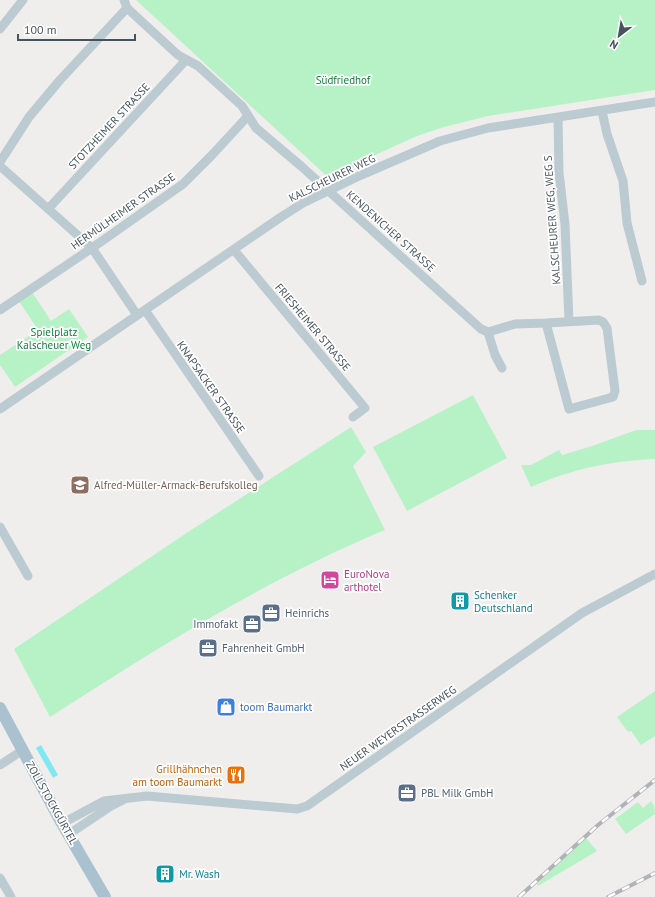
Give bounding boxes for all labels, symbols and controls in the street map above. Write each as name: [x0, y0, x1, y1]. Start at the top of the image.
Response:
scale bar: [18, 16, 135, 42]
north arrow: [599, 16, 639, 56]
text: 100 m: [24, 22, 57, 37]
text: N: [607, 37, 621, 52]
park label: Südfriedhof: [316, 73, 371, 87]
street label: STOTZHEIMER STRASSE: [65, 80, 153, 172]
street label: KALSCHEURER WEG: [286, 151, 378, 205]
street label: KALSCHEURER WEG, WEG S: [540, 155, 563, 285]
street label: HERMÜLHEIMER STRASSE: [68, 170, 178, 252]
street label: KENDENICHER STRASSE: [344, 187, 438, 275]
street label: FRIESHEIMER STRASSE: [272, 280, 354, 374]
park label: Spielplatz Kalscheuer Weg: [17, 325, 91, 352]
street label: KNAPSACKER STRASSE: [174, 338, 248, 436]
school or university icon: Alfred-Müller-Armack-Berufskolleg: [69, 474, 91, 496]
place label: Alfred-Müller-Armack-Berufskolleg: [94, 478, 258, 492]
place label: EuroNova arthotel: [344, 567, 389, 594]
hotel icon: EuroNova arthotel: [319, 569, 341, 591]
place label: Schenker Deutschland: [474, 588, 533, 615]
building icon: Schenker Deutschland: [449, 590, 471, 612]
office icon: Heinrichs: [260, 602, 282, 624]
place label: Heinrichs: [285, 606, 330, 620]
office icon: Immofakt: [241, 613, 263, 635]
place label: Immofakt: [193, 617, 238, 631]
office icon: Fahrenheit GmbH: [197, 637, 219, 659]
place label: Fahrenheit GmbH: [222, 641, 305, 655]
street label: NEUER WEYERSTRASSERWEG: [337, 682, 459, 774]
shop icon: toom Baumarkt: [215, 696, 237, 718]
place label: toom Baumarkt: [240, 700, 312, 714]
street label: ZOLLSTOCKGÜRTEL: [23, 759, 81, 848]
place label: Grillhähnchen am toom Baumarkt: [132, 762, 222, 789]
restaurant icon: Grillhähnchen am toom Baumarkt: [225, 764, 247, 786]
office icon: PBL Milk GmbH: [396, 782, 418, 804]
place label: PBL Milk GmbH: [421, 786, 493, 800]
building icon: Mr. Wash: [154, 863, 176, 885]
place label: Mr. Wash: [179, 867, 220, 881]

